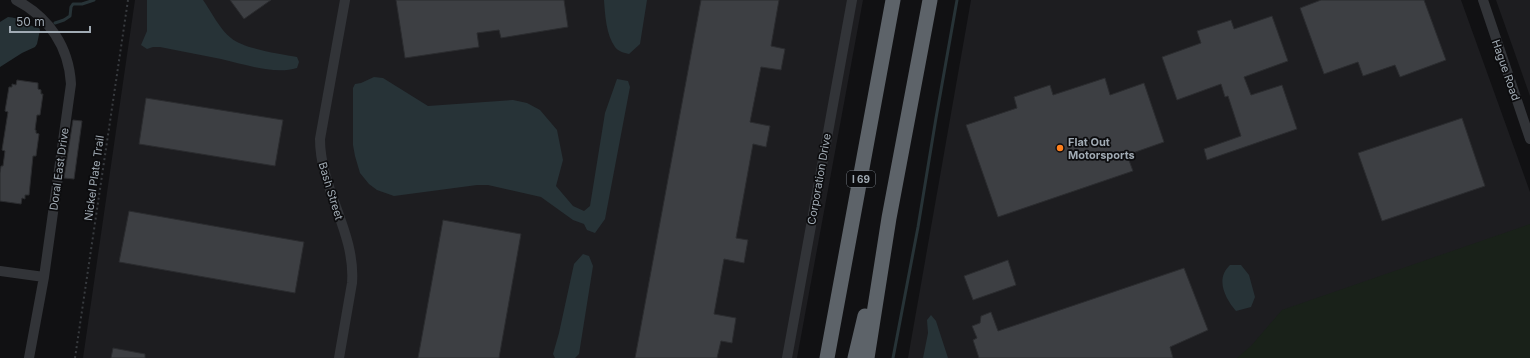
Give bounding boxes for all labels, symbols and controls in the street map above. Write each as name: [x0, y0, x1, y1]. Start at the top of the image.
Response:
scale bar: [10, 8, 90, 34]
text: 50 m: [16, 14, 45, 29]
street label: Hague Road: [1489, 38, 1523, 102]
street label: Doral East Drive: [46, 127, 72, 211]
street label: Corporation Drive: [804, 132, 834, 226]
street label: Nickel Plate Trail: [81, 134, 107, 222]
place label: Flat Out Motorsports: [1068, 135, 1135, 162]
marker: Flat Out Motorsports: [1055, 143, 1065, 153]
street label: Bash Street: [316, 160, 347, 222]
road number: I 69: [847, 171, 875, 187]

